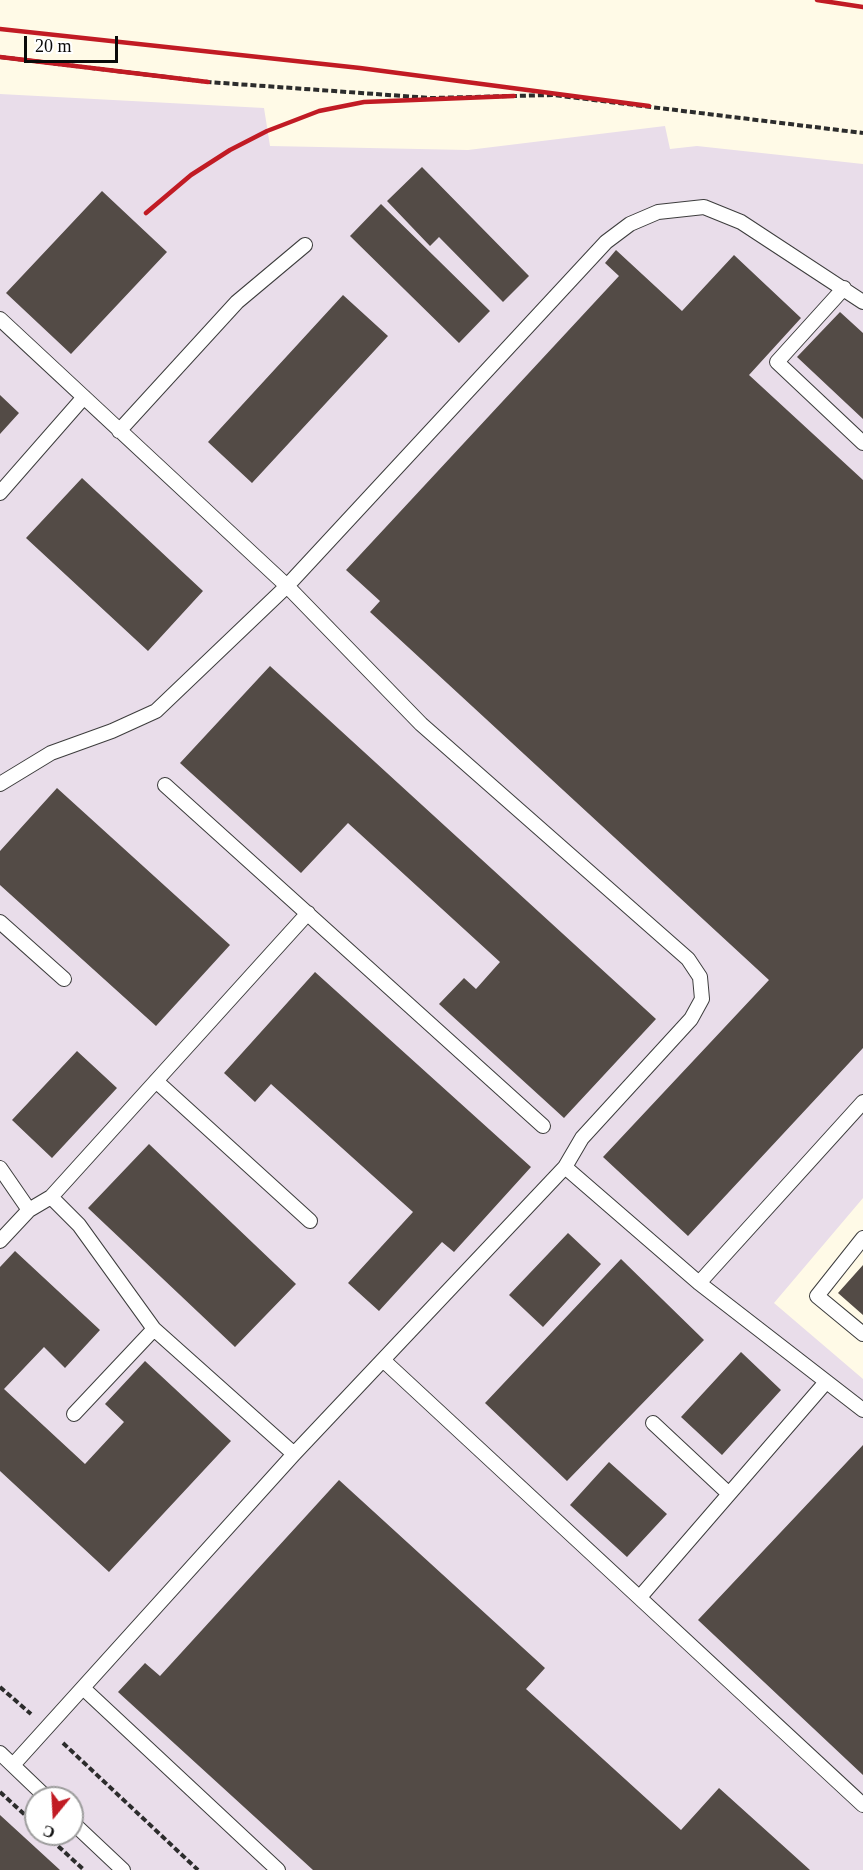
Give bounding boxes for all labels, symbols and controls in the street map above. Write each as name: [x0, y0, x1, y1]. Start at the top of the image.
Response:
scale bar: [27, 24, 122, 62]
text: 20 m: [35, 36, 72, 56]
north arrow: [24, 1786, 84, 1846]
text: С: [41, 1822, 57, 1842]

